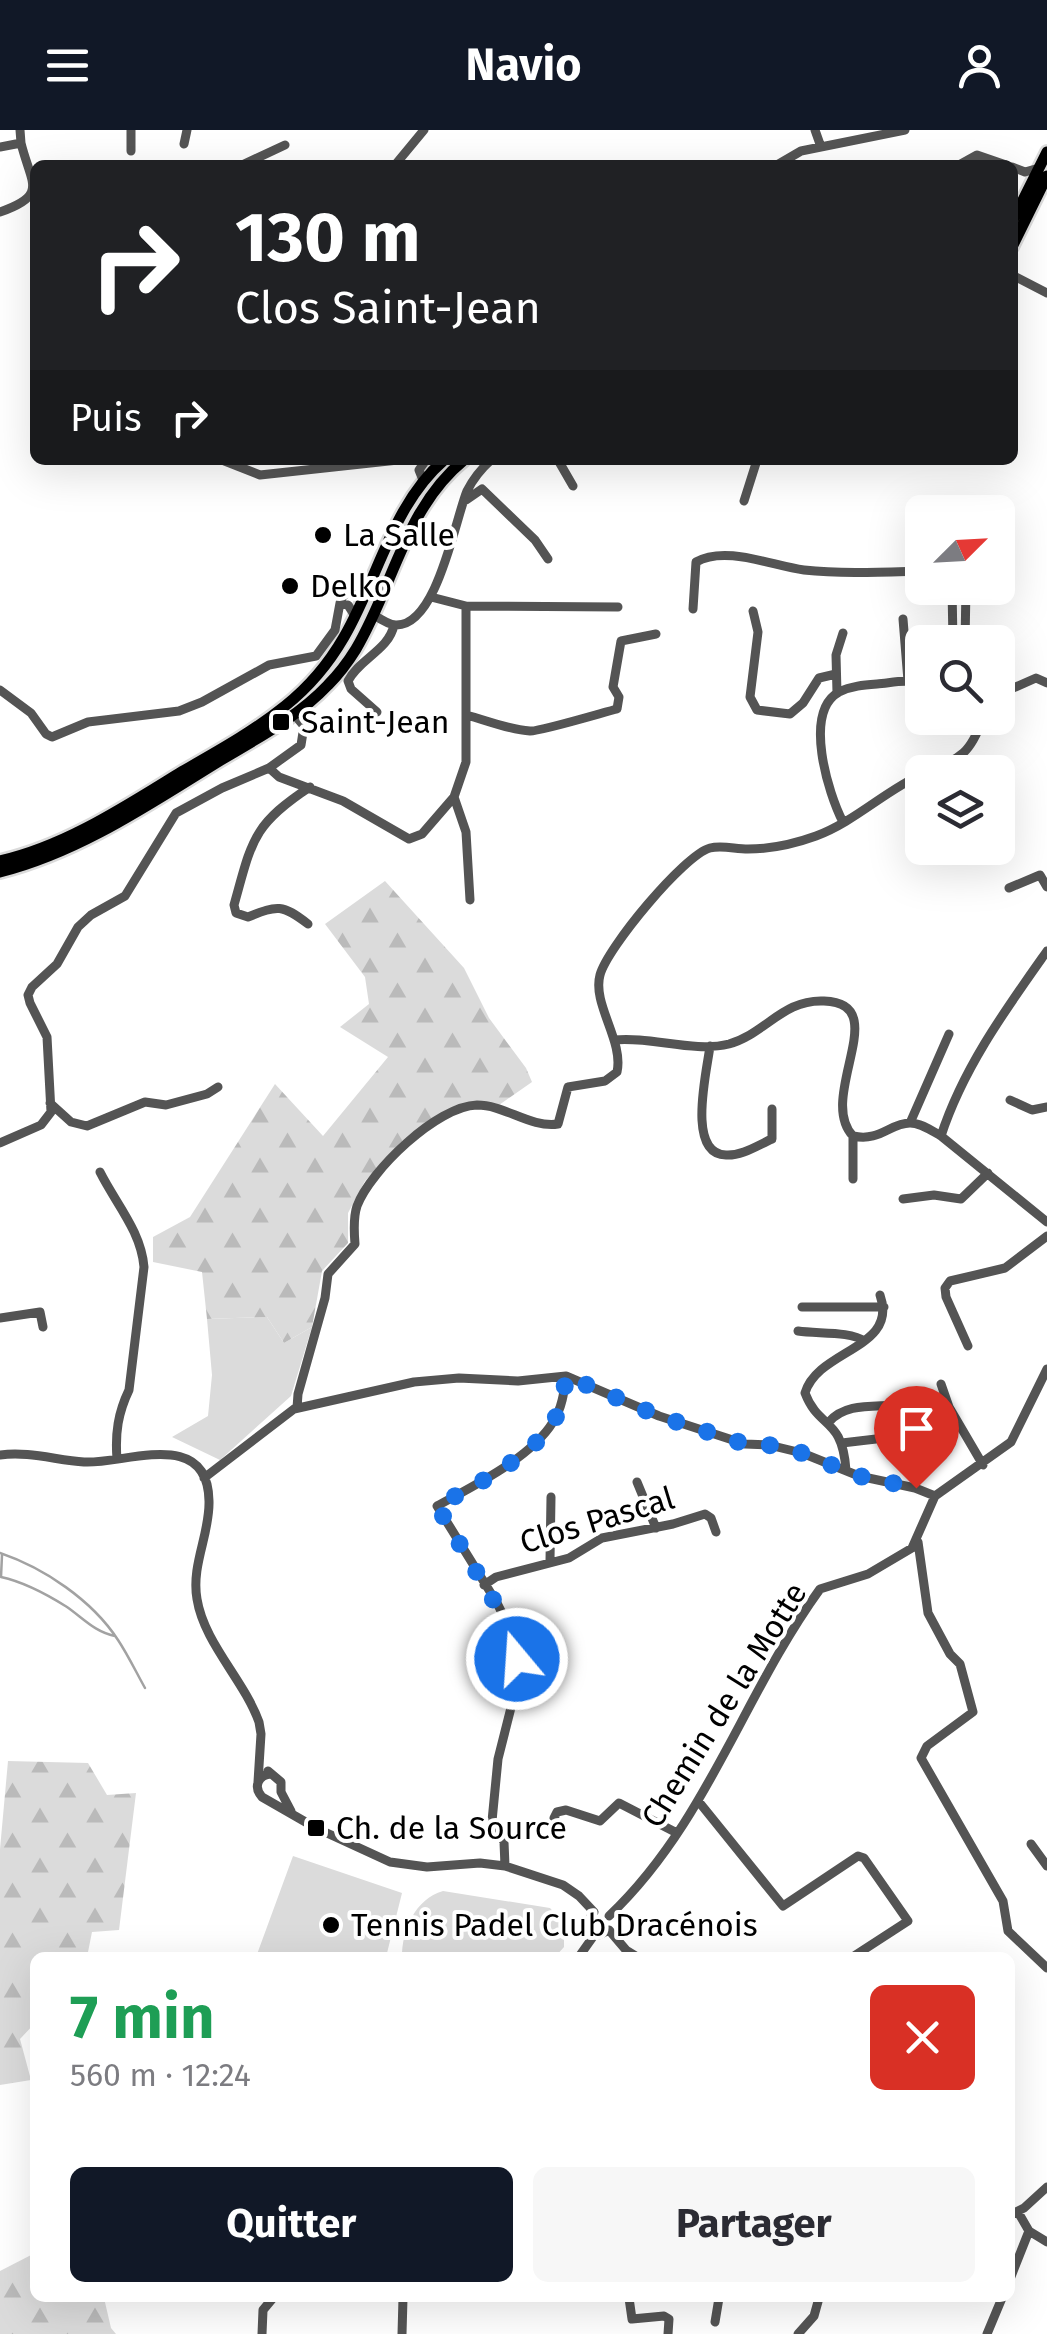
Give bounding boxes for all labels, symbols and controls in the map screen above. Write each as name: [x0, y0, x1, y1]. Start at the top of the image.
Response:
icon: menu: [40, 38, 95, 93]
text: Navio: [466, 38, 581, 92]
icon: person: [952, 38, 1007, 93]
text: 130 m: [235, 196, 421, 280]
icon: right: [70, 200, 200, 330]
text: Clos Saint-Jean: [235, 281, 541, 335]
icon: right: [162, 390, 217, 445]
text: Puis: [70, 395, 142, 441]
north arrow: [905, 495, 1015, 605]
map controls: [905, 495, 1015, 865]
place label: La Salle: [343, 516, 455, 554]
marker: La Salle: [312, 524, 334, 546]
place label: Delko: [310, 567, 392, 605]
marker: Delko: [279, 575, 301, 597]
button: search: [905, 625, 1015, 735]
place label: Saint-Jean: [301, 703, 450, 741]
marker: Saint-Jean: [270, 711, 292, 733]
button: layers: [905, 755, 1015, 865]
pin: [874, 1386, 959, 1489]
icon: arrive: [889, 1401, 944, 1456]
street label: Clos Pascal: [515, 1479, 679, 1561]
street label: Chemin de la Motte: [633, 1576, 815, 1834]
position arrow: [465, 1607, 569, 1711]
place label: Ch. de la Source: [336, 1809, 567, 1847]
marker: Ch. de la Source: [305, 1817, 327, 1839]
place label: Tennis Padel Club Dracénois: [351, 1906, 758, 1944]
marker: Tennis Padel Club Dracénois: [320, 1914, 342, 1936]
text: 7 min: [70, 1982, 215, 2054]
button: close: [870, 1985, 975, 2090]
text: 560 m · 12:24: [70, 2056, 251, 2094]
button: Quitter: [70, 2167, 513, 2282]
button: Partager: [533, 2167, 975, 2282]

